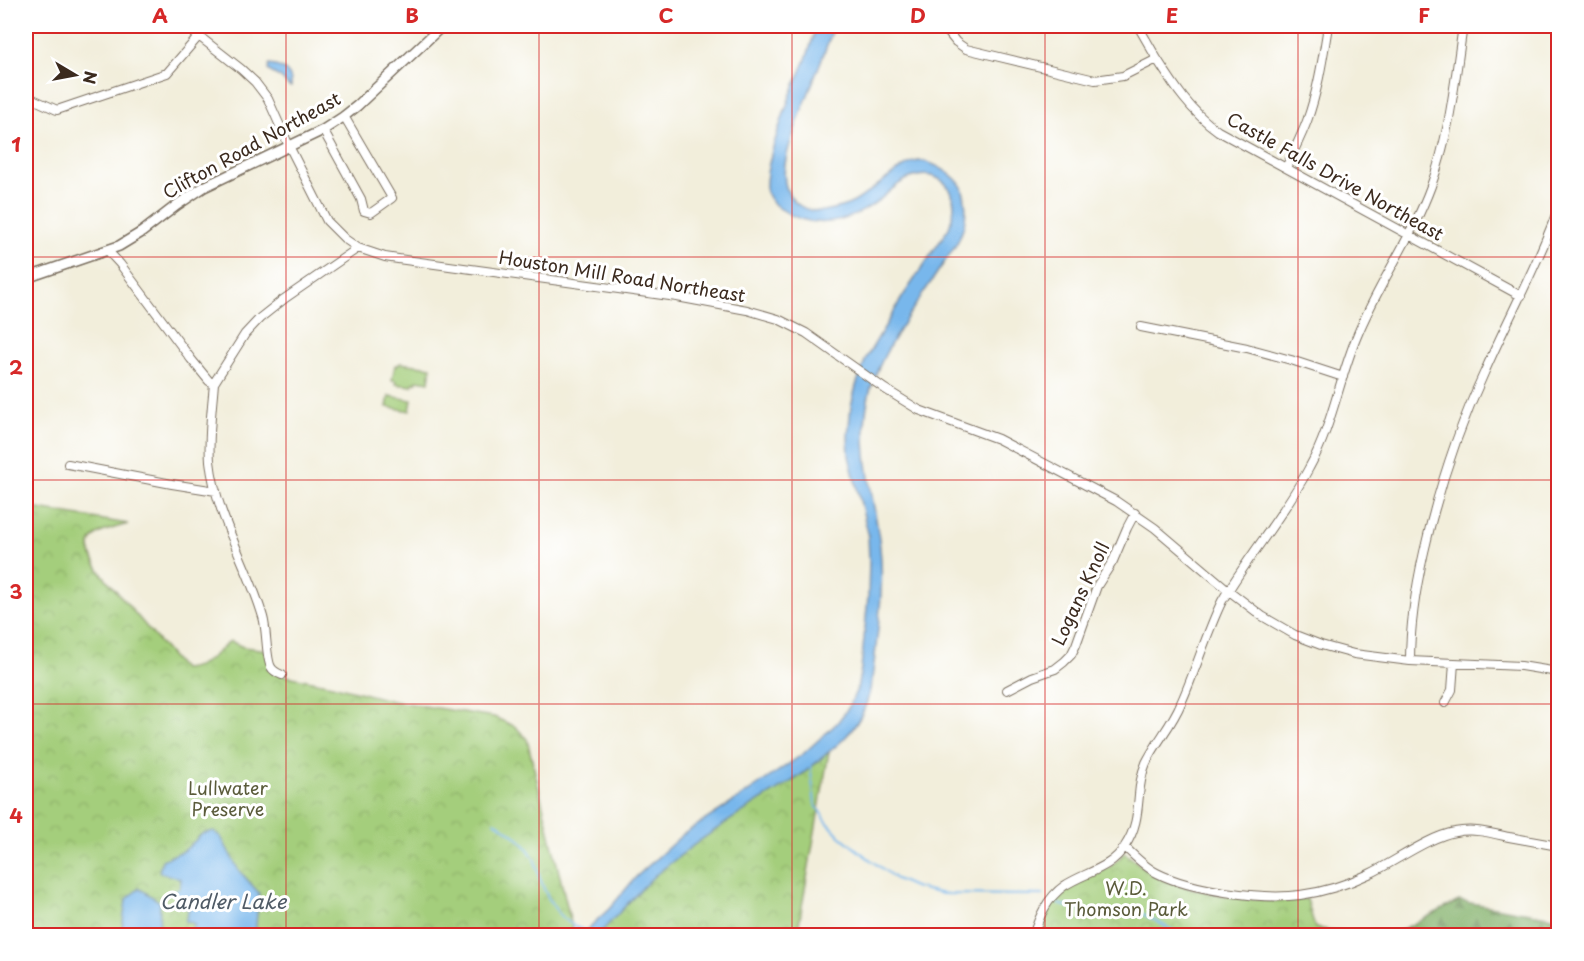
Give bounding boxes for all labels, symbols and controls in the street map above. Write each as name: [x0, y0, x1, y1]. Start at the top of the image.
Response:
text: A: [152, 0, 168, 30]
text: B: [405, 0, 419, 30]
text: C: [658, 0, 674, 30]
text: D: [910, 0, 926, 30]
text: E: [1166, 0, 1178, 30]
text: F: [1418, 0, 1430, 30]
north arrow: [45, 45, 105, 105]
text: N: [78, 69, 104, 86]
street label: Clifton Road Northeast: [157, 84, 345, 205]
street label: Castle Falls Drive Northeast: [1222, 105, 1449, 247]
text: 1: [11, 129, 21, 159]
street label: Houston Mill Road Northeast: [497, 243, 747, 308]
text: 2: [9, 352, 23, 382]
street label: Logans Knoll: [1044, 537, 1115, 649]
text: 3: [9, 576, 23, 606]
park label: Lullwater Preserve: [188, 774, 269, 822]
text: 4: [9, 800, 23, 830]
park label: W.D. Thomson Park: [1064, 874, 1188, 922]
water label: Candler Lake: [160, 886, 288, 916]

